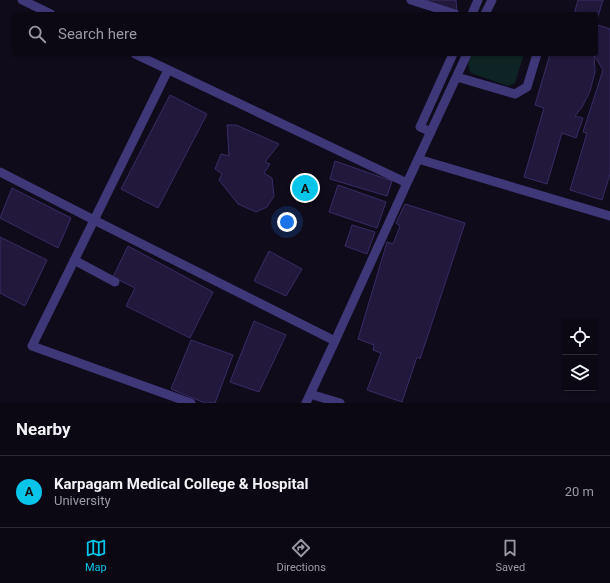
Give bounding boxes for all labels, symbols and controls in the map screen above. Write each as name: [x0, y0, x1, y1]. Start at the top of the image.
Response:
search box: [12, 12, 598, 56]
icon: search: [26, 23, 48, 45]
text: Search here: [58, 25, 137, 43]
pin: A: [292, 173, 318, 203]
your location: [277, 212, 297, 232]
map controls: [562, 319, 598, 391]
button: locate: [562, 319, 598, 355]
button: layers: [562, 355, 598, 391]
text: Nearby: [16, 419, 71, 439]
text: Karpagam Medical College & Hospital: [54, 475, 309, 493]
text: A: [25, 484, 33, 499]
text: 20 m: [565, 484, 594, 499]
text: University: [54, 493, 111, 508]
tab: Map: [85, 537, 107, 574]
tab: Directions: [276, 537, 326, 574]
tab: Saved: [495, 537, 525, 574]

